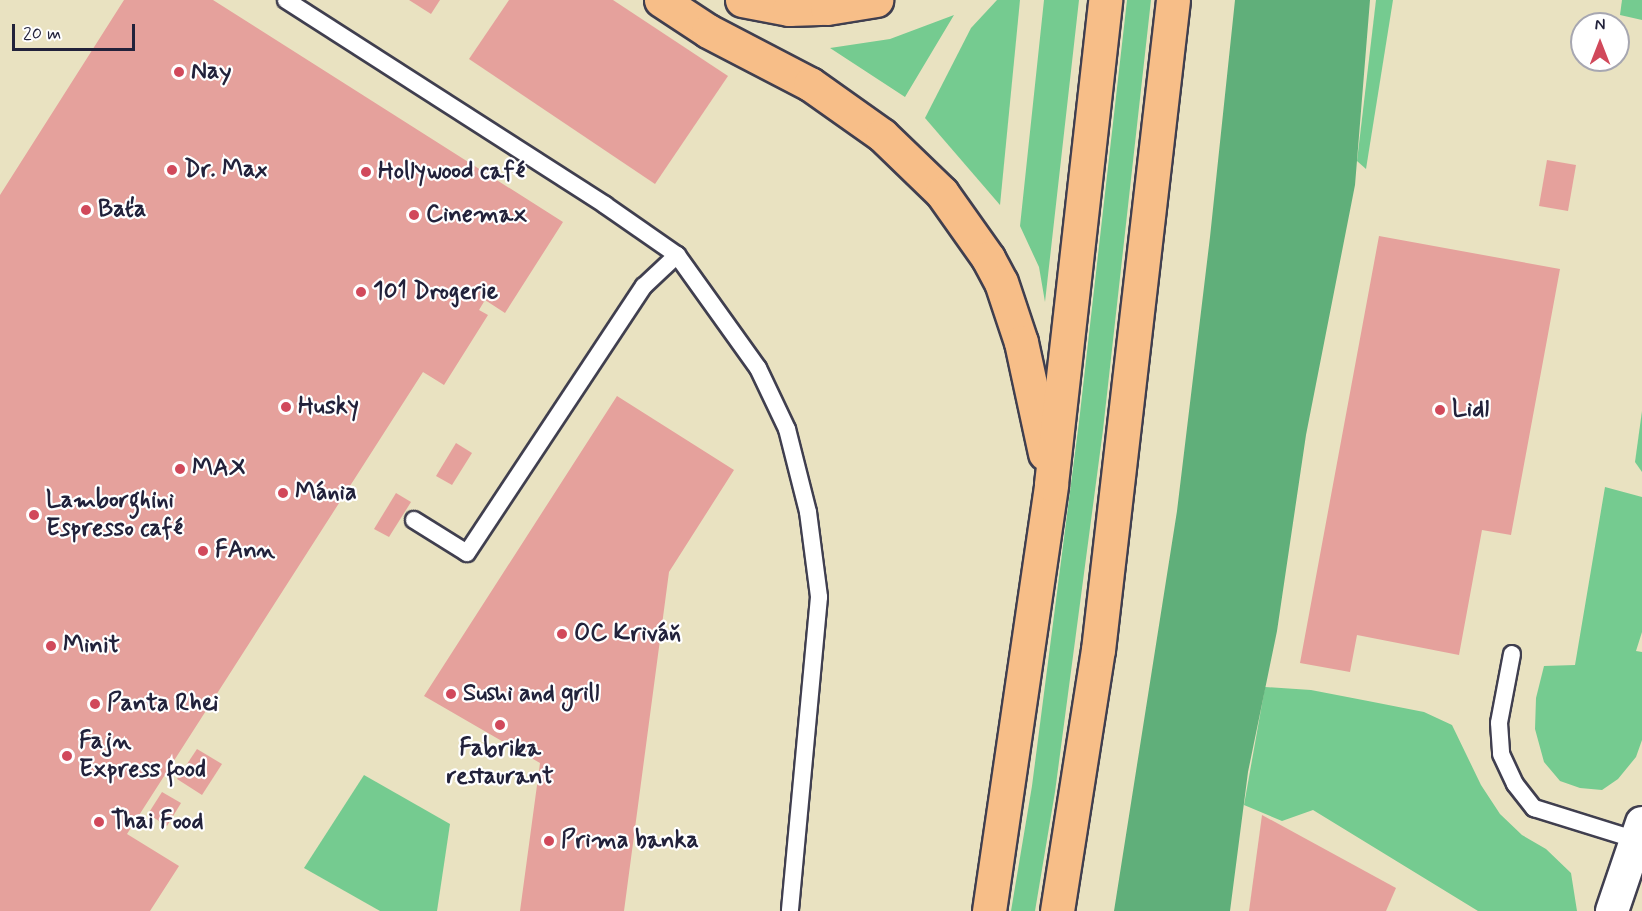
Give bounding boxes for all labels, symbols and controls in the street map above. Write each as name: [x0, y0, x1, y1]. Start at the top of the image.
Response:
scale bar: [15, 12, 138, 50]
north arrow: [1570, 12, 1630, 72]
text: N: [1595, 15, 1605, 36]
text: 20 m: [23, 22, 61, 46]
place label: Nay: [191, 58, 232, 86]
marker: Nay: [172, 65, 186, 79]
place label: Dr. Max: [184, 156, 268, 184]
place label: Hollywood café: [378, 158, 523, 186]
marker: Dr. Max: [165, 163, 179, 177]
marker: Hollywood café: [359, 165, 373, 179]
place label: Baťa: [98, 196, 146, 224]
place label: Cinemax: [426, 201, 527, 229]
marker: Baťa: [79, 203, 93, 217]
marker: Cinemax: [407, 208, 421, 222]
place label: 101 Drogerie: [373, 278, 498, 306]
marker: 101 Drogerie: [354, 285, 368, 299]
place label: Husky: [298, 393, 359, 421]
place label: Lidl: [1452, 396, 1489, 424]
marker: Husky: [279, 400, 293, 414]
marker: Lidl: [1433, 403, 1447, 417]
place label: MAX: [192, 455, 246, 483]
marker: MAX: [173, 462, 187, 476]
place label: Mánia: [295, 479, 357, 507]
marker: Mánia: [276, 486, 290, 500]
place label: Lamborghini Espresso café: [46, 487, 183, 543]
marker: Lamborghini Espresso café: [27, 508, 41, 522]
place label: FAnn: [215, 537, 275, 565]
marker: FAnn: [196, 544, 210, 558]
place label: OC Kriváň: [574, 620, 680, 648]
marker: OC Kriváň: [555, 627, 569, 641]
place label: Minit: [63, 632, 120, 660]
marker: Minit: [44, 639, 58, 653]
place label: Sushi and grill: [463, 680, 599, 708]
marker: Sushi and grill: [444, 687, 458, 701]
place label: Panta Rhei: [107, 690, 218, 718]
marker: Panta Rhei: [88, 697, 102, 711]
marker: Fabrika restaurant: [493, 718, 507, 732]
place label: Fajn Express food: [79, 728, 206, 784]
place label: Fabrika restaurant: [447, 735, 553, 791]
marker: Fajn Express food: [60, 749, 74, 763]
place label: Thai Food: [111, 808, 204, 836]
marker: Thai Food: [92, 815, 106, 829]
place label: Prima banka: [561, 827, 696, 855]
marker: Prima banka: [542, 834, 556, 848]

